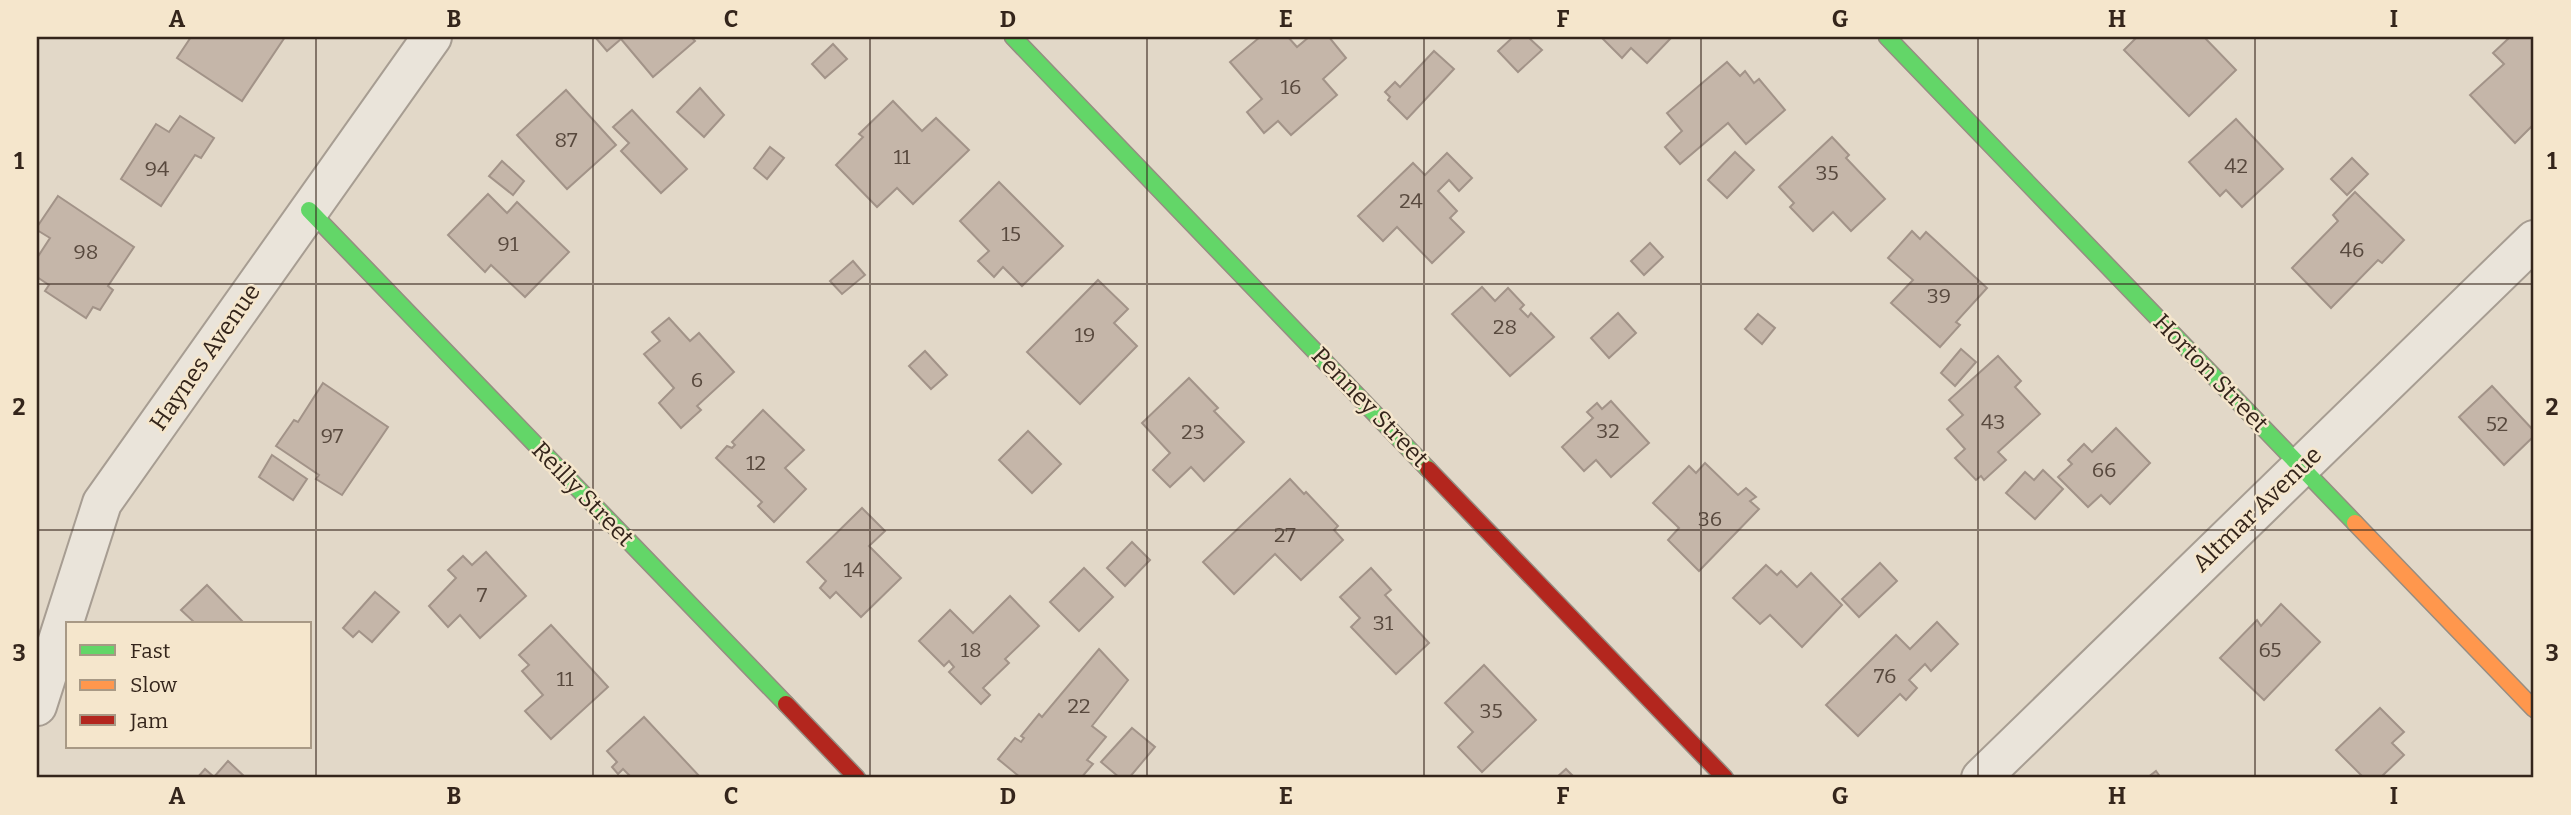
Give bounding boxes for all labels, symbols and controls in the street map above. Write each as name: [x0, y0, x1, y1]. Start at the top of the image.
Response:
text: A: [169, 5, 186, 33]
text: B: [447, 5, 461, 33]
text: C: [724, 5, 738, 33]
text: D: [1000, 5, 1016, 33]
text: E: [1279, 5, 1293, 33]
text: F: [1557, 5, 1570, 33]
text: G: [1832, 5, 1849, 33]
text: H: [2108, 5, 2126, 33]
text: I: [2390, 5, 2398, 33]
house number: 16: [1281, 74, 1301, 100]
house number: 87: [554, 127, 578, 153]
house number: 11: [893, 144, 911, 170]
text: 1: [14, 147, 24, 175]
text: 1: [2547, 147, 2557, 175]
house number: 42: [2224, 153, 2248, 179]
house number: 94: [145, 156, 169, 182]
house number: 35: [1815, 160, 1839, 186]
house number: 24: [1399, 188, 1423, 214]
house number: 15: [1001, 221, 1021, 247]
house number: 91: [498, 231, 519, 257]
house number: 46: [2340, 237, 2364, 263]
house number: 98: [74, 239, 98, 265]
street label: Haynes Avenue: [144, 278, 266, 436]
house number: 39: [1927, 283, 1951, 309]
street label: Horton Street: [2148, 308, 2274, 438]
house number: 28: [1493, 314, 1517, 340]
house number: 19: [1075, 322, 1095, 348]
street label: Penney Street: [1306, 341, 1434, 473]
house number: 6: [691, 367, 703, 393]
text: 2: [13, 393, 26, 421]
text: 2: [2546, 393, 2559, 421]
house number: 43: [1981, 409, 2005, 435]
house number: 52: [2486, 411, 2508, 437]
house number: 32: [1596, 418, 1620, 444]
house number: 23: [1181, 419, 1205, 445]
house number: 97: [321, 423, 344, 449]
street label: Reilly Street: [526, 436, 640, 552]
street label: Altmar Avenue: [2187, 441, 2327, 577]
house number: 12: [746, 450, 766, 476]
house number: 66: [2092, 457, 2116, 483]
house number: 36: [1698, 506, 1722, 532]
house number: 27: [1274, 522, 1296, 548]
house number: 14: [844, 557, 864, 583]
house number: 7: [477, 582, 488, 608]
house number: 31: [1373, 610, 1394, 636]
legend: [66, 622, 312, 748]
house number: 18: [960, 637, 982, 663]
house number: 65: [2258, 637, 2282, 663]
text: Fast: [130, 638, 171, 664]
text: 3: [12, 639, 26, 667]
text: 3: [2545, 639, 2559, 667]
house number: 76: [1874, 663, 1896, 689]
house number: 11: [556, 666, 574, 692]
text: Slow: [130, 672, 177, 698]
house number: 22: [1068, 693, 1090, 719]
house number: 35: [1479, 698, 1503, 724]
text: Jam: [129, 708, 168, 734]
text: A: [169, 782, 186, 810]
text: B: [447, 782, 461, 810]
text: C: [724, 782, 738, 810]
text: D: [1000, 782, 1016, 810]
text: E: [1279, 782, 1293, 810]
text: F: [1557, 782, 1570, 810]
text: G: [1832, 782, 1849, 810]
text: H: [2108, 782, 2126, 810]
text: I: [2390, 782, 2398, 810]

